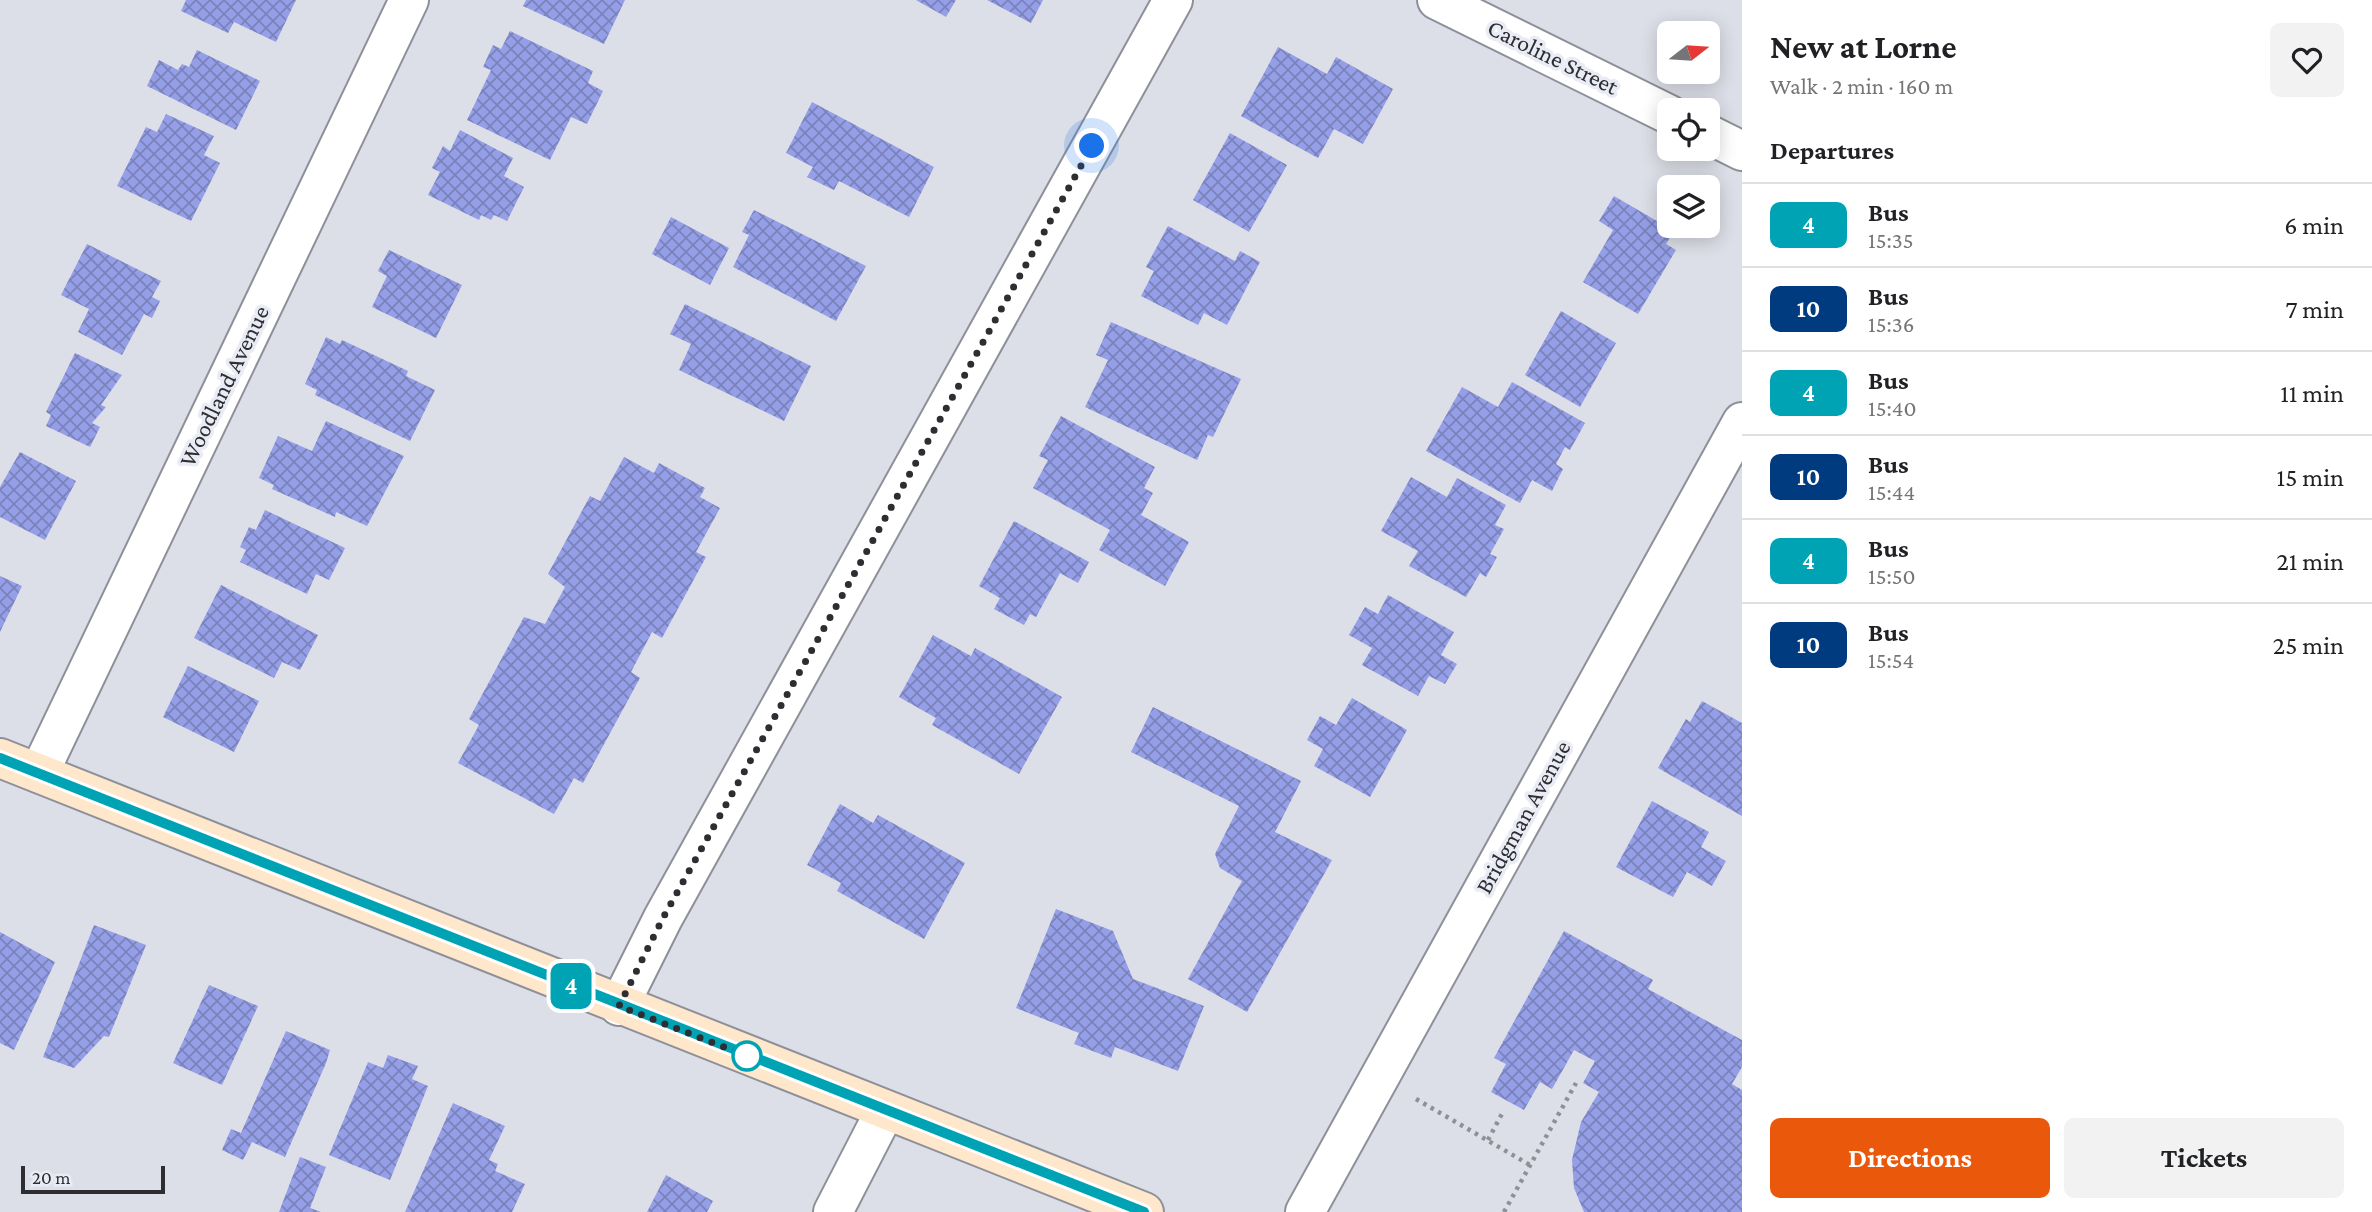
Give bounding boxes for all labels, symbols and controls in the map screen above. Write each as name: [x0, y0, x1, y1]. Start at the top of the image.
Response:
street label: Caroline Street: [1484, 13, 1624, 100]
north arrow: [1657, 21, 1720, 84]
map controls: [1657, 21, 1720, 238]
button: heart: [2270, 23, 2344, 97]
text: New at Lorne: [1770, 28, 1957, 65]
text: Walk · 2 min · 160 m: [1770, 73, 1953, 99]
button: locate: [1657, 98, 1720, 161]
your location: [1074, 128, 1109, 163]
text: Departures: [1770, 136, 1894, 165]
button: layers: [1657, 175, 1720, 238]
text: Bus: [1868, 198, 1909, 227]
text: 4: [1802, 211, 1815, 238]
text: 6 min: [2284, 211, 2344, 240]
text: 15:35: [1868, 227, 1914, 253]
text: Bus: [1868, 282, 1909, 311]
text: 10: [1797, 295, 1820, 322]
text: 7 min: [2285, 295, 2344, 324]
street label: Woodland Avenue: [173, 301, 274, 471]
text: 15:36: [1868, 311, 1914, 337]
text: Bus: [1868, 366, 1909, 395]
text: 4: [1802, 379, 1815, 406]
text: 11 min: [2280, 379, 2344, 408]
text: 15:40: [1868, 395, 1917, 421]
text: Bus: [1868, 450, 1909, 479]
text: 10: [1797, 463, 1820, 490]
text: 15 min: [2277, 463, 2344, 492]
text: 15:44: [1868, 479, 1915, 505]
text: Bus: [1868, 534, 1909, 563]
text: 4: [1802, 547, 1815, 574]
text: 21 min: [2276, 547, 2344, 576]
text: 15:50: [1868, 563, 1916, 589]
text: Bus: [1868, 618, 1909, 647]
text: 10: [1797, 631, 1820, 658]
text: 25 min: [2273, 631, 2344, 660]
text: 15:54: [1868, 647, 1914, 673]
street label: Bridgman Avenue: [1469, 736, 1576, 898]
line badge: 4: [548, 963, 594, 1009]
text: 4: [565, 972, 577, 999]
unlabelled marker: [732, 1041, 762, 1071]
button: Directions: [1770, 1118, 2050, 1198]
button: Tickets: [2064, 1118, 2344, 1198]
scale bar: [21, 1163, 164, 1195]
text: 20 m: [32, 1167, 71, 1188]

